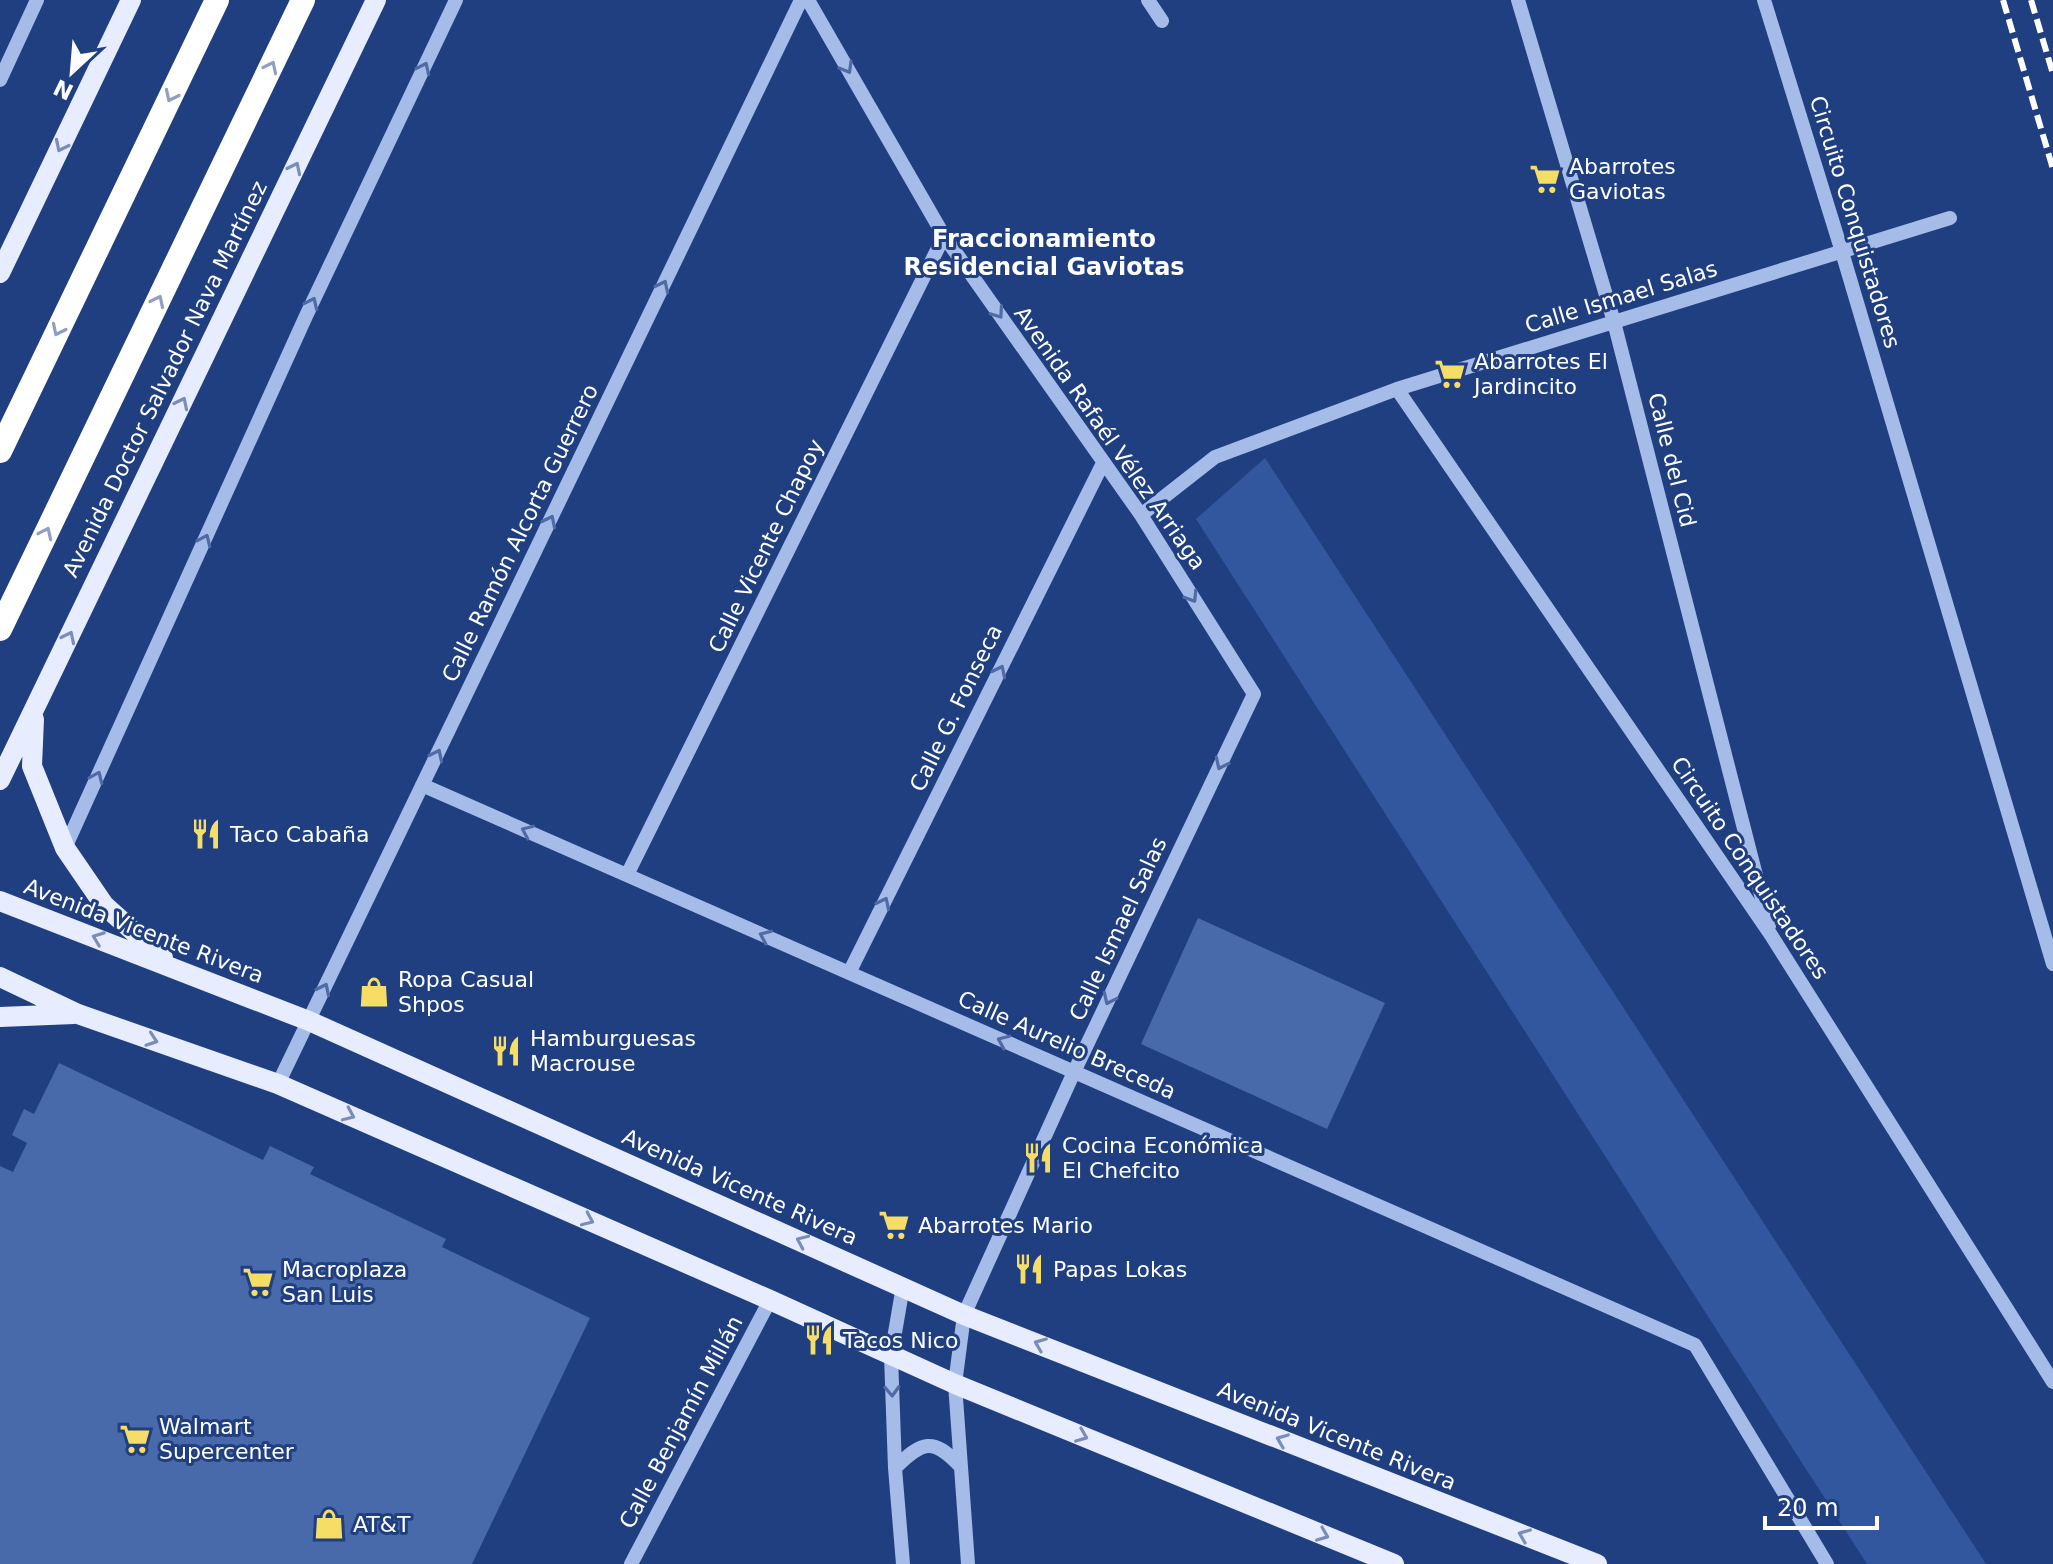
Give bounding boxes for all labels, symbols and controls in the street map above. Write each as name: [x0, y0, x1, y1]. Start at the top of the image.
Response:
north arrow: [32, 32, 112, 112]
one-way arrow: [837, 59, 853, 74]
one-way arrow: [261, 60, 277, 75]
one-way arrow: [414, 62, 430, 76]
text: N: [50, 74, 77, 105]
one-way arrow: [165, 87, 181, 102]
street label: Circuito Conquistadores: [1805, 93, 1905, 351]
one-way arrow: [55, 138, 71, 152]
place label: Abarrotes Gaviotas: [1569, 154, 1676, 204]
one-way arrow: [285, 162, 301, 177]
supermarket icon: Abarrotes Gaviotas: [1528, 162, 1562, 196]
street label: Avenida Doctor Salvador Nava Martínez: [58, 177, 272, 581]
district label: Fraccionamiento Residencial Gaviotas: [903, 225, 1185, 281]
street label: Calle Ismael Salas: [1522, 256, 1720, 338]
one-way arrow: [653, 280, 669, 295]
one-way arrow: [148, 294, 164, 309]
one-way arrow: [302, 297, 318, 311]
street label: Avenida Rafaél Vélez Arriaga: [1009, 301, 1211, 575]
one-way arrow: [988, 304, 1003, 318]
one-way arrow: [52, 322, 68, 336]
place label: Abarrotes El Jardincito: [1472, 349, 1608, 399]
supermarket icon: Abarrotes El Jardincito: [1433, 357, 1467, 391]
street label: Calle Ramón Alcorta Guerrero: [437, 380, 603, 686]
street label: Calle del Cid: [1643, 390, 1701, 530]
one-way arrow: [172, 396, 188, 411]
street label: Calle Vicente Chapoy: [703, 435, 829, 657]
one-way arrow: [540, 514, 556, 529]
one-way arrow: [36, 527, 52, 542]
one-way arrow: [195, 534, 211, 548]
one-way arrow: [1183, 588, 1198, 602]
street label: Calle G. Fonseca: [905, 621, 1007, 795]
one-way arrow: [59, 630, 75, 645]
one-way arrow: [990, 664, 1005, 679]
one-way arrow: [427, 748, 443, 763]
street label: Circuito Conquistadores: [1666, 752, 1834, 984]
one-way arrow: [1215, 756, 1231, 771]
one-way arrow: [88, 770, 104, 785]
restaurant icon: Taco Cabaña: [189, 817, 223, 851]
place label: Taco Cabaña: [229, 822, 370, 847]
one-way arrow: [521, 825, 535, 841]
street label: Calle Ismael Salas: [1064, 833, 1172, 1025]
street label: Avenida Vicente Rivera: [21, 874, 267, 988]
one-way arrow: [874, 897, 890, 912]
one-way arrow: [759, 930, 773, 946]
one-way arrow: [92, 931, 106, 948]
place label: Ropa Casual Shpos: [398, 967, 534, 1017]
shop icon: Ropa Casual Shpos: [357, 975, 391, 1009]
one-way arrow: [314, 983, 330, 997]
street label: Calle Aurelio Breceda: [954, 986, 1180, 1104]
one-way arrow: [1103, 991, 1119, 1006]
place label: Hamburguesas Macrouse: [530, 1026, 696, 1076]
one-way arrow: [144, 1030, 158, 1046]
restaurant icon: Hamburguesas Macrouse: [489, 1034, 523, 1068]
one-way arrow: [997, 1034, 1011, 1050]
one-way arrow: [341, 1106, 355, 1122]
street label: Avenida Vicente Rivera: [619, 1124, 861, 1250]
place label: Cocina Económica El Chefcito: [1062, 1133, 1263, 1183]
restaurant icon: Cocina Económica El Chefcito: [1021, 1141, 1055, 1175]
supermarket icon: Abarrotes Mario: [877, 1208, 911, 1242]
one-way arrow: [579, 1210, 594, 1226]
place label: Abarrotes Mario: [918, 1213, 1093, 1238]
one-way arrow: [796, 1235, 810, 1251]
restaurant icon: Papas Lokas: [1012, 1252, 1046, 1286]
place label: Macroplaza San Luis: [282, 1257, 407, 1307]
place label: Papas Lokas: [1053, 1257, 1187, 1282]
supermarket icon: Macroplaza San Luis: [241, 1265, 275, 1299]
street label: Calle Benjamín Millán: [614, 1312, 748, 1532]
restaurant icon: Tacos Nico: [802, 1323, 836, 1357]
place label: Tacos Nico: [842, 1328, 958, 1353]
one-way arrow: [1034, 1337, 1048, 1354]
street label: Avenida Vicente Rivera: [1214, 1377, 1460, 1495]
one-way arrow: [884, 1385, 901, 1398]
place label: Walmart Supercenter: [159, 1414, 295, 1464]
supermarket icon: Walmart Supercenter: [118, 1422, 152, 1456]
one-way arrow: [1074, 1426, 1088, 1443]
one-way arrow: [1276, 1433, 1290, 1450]
scale bar: [1765, 1480, 1877, 1530]
text: 20 m: [1777, 1494, 1839, 1522]
shop icon: AT&T: [312, 1507, 346, 1541]
place label: AT&T: [353, 1512, 411, 1537]
one-way arrow: [1315, 1525, 1329, 1542]
one-way arrow: [1518, 1528, 1532, 1545]

